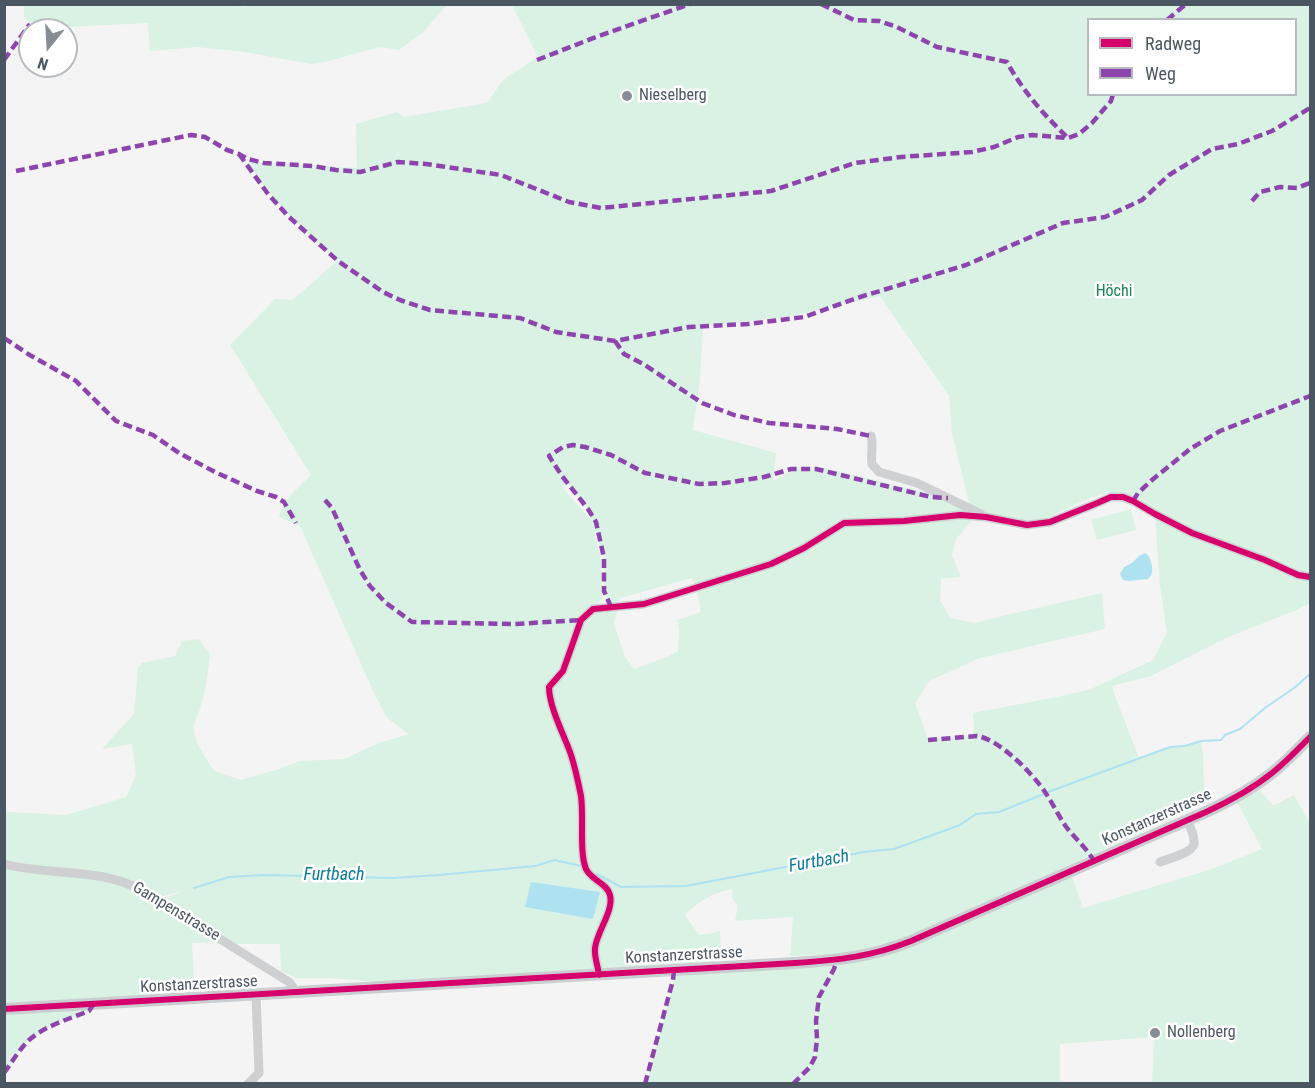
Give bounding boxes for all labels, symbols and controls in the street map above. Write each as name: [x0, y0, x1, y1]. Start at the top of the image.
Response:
north arrow: [18, 18, 78, 78]
legend: [1087, 18, 1297, 96]
text: Radweg: [1145, 33, 1201, 54]
text: N: [35, 53, 51, 74]
text: Weg: [1145, 63, 1176, 84]
place label: Nieselberg: [639, 86, 707, 106]
marker: Nieselberg: [620, 89, 634, 103]
park label: Höchi: [1096, 282, 1132, 302]
street label: Konstanzerstrasse: [1099, 785, 1215, 851]
water label: Furtbach: [787, 846, 851, 878]
water label: Furtbach: [303, 864, 365, 886]
street label: Gampenstrasse: [129, 878, 223, 946]
street label: Konstanzerstrasse: [625, 943, 743, 969]
street label: Konstanzerstrasse: [140, 972, 258, 998]
place label: Nollenberg: [1167, 1023, 1236, 1043]
marker: Nollenberg: [1148, 1026, 1162, 1040]

